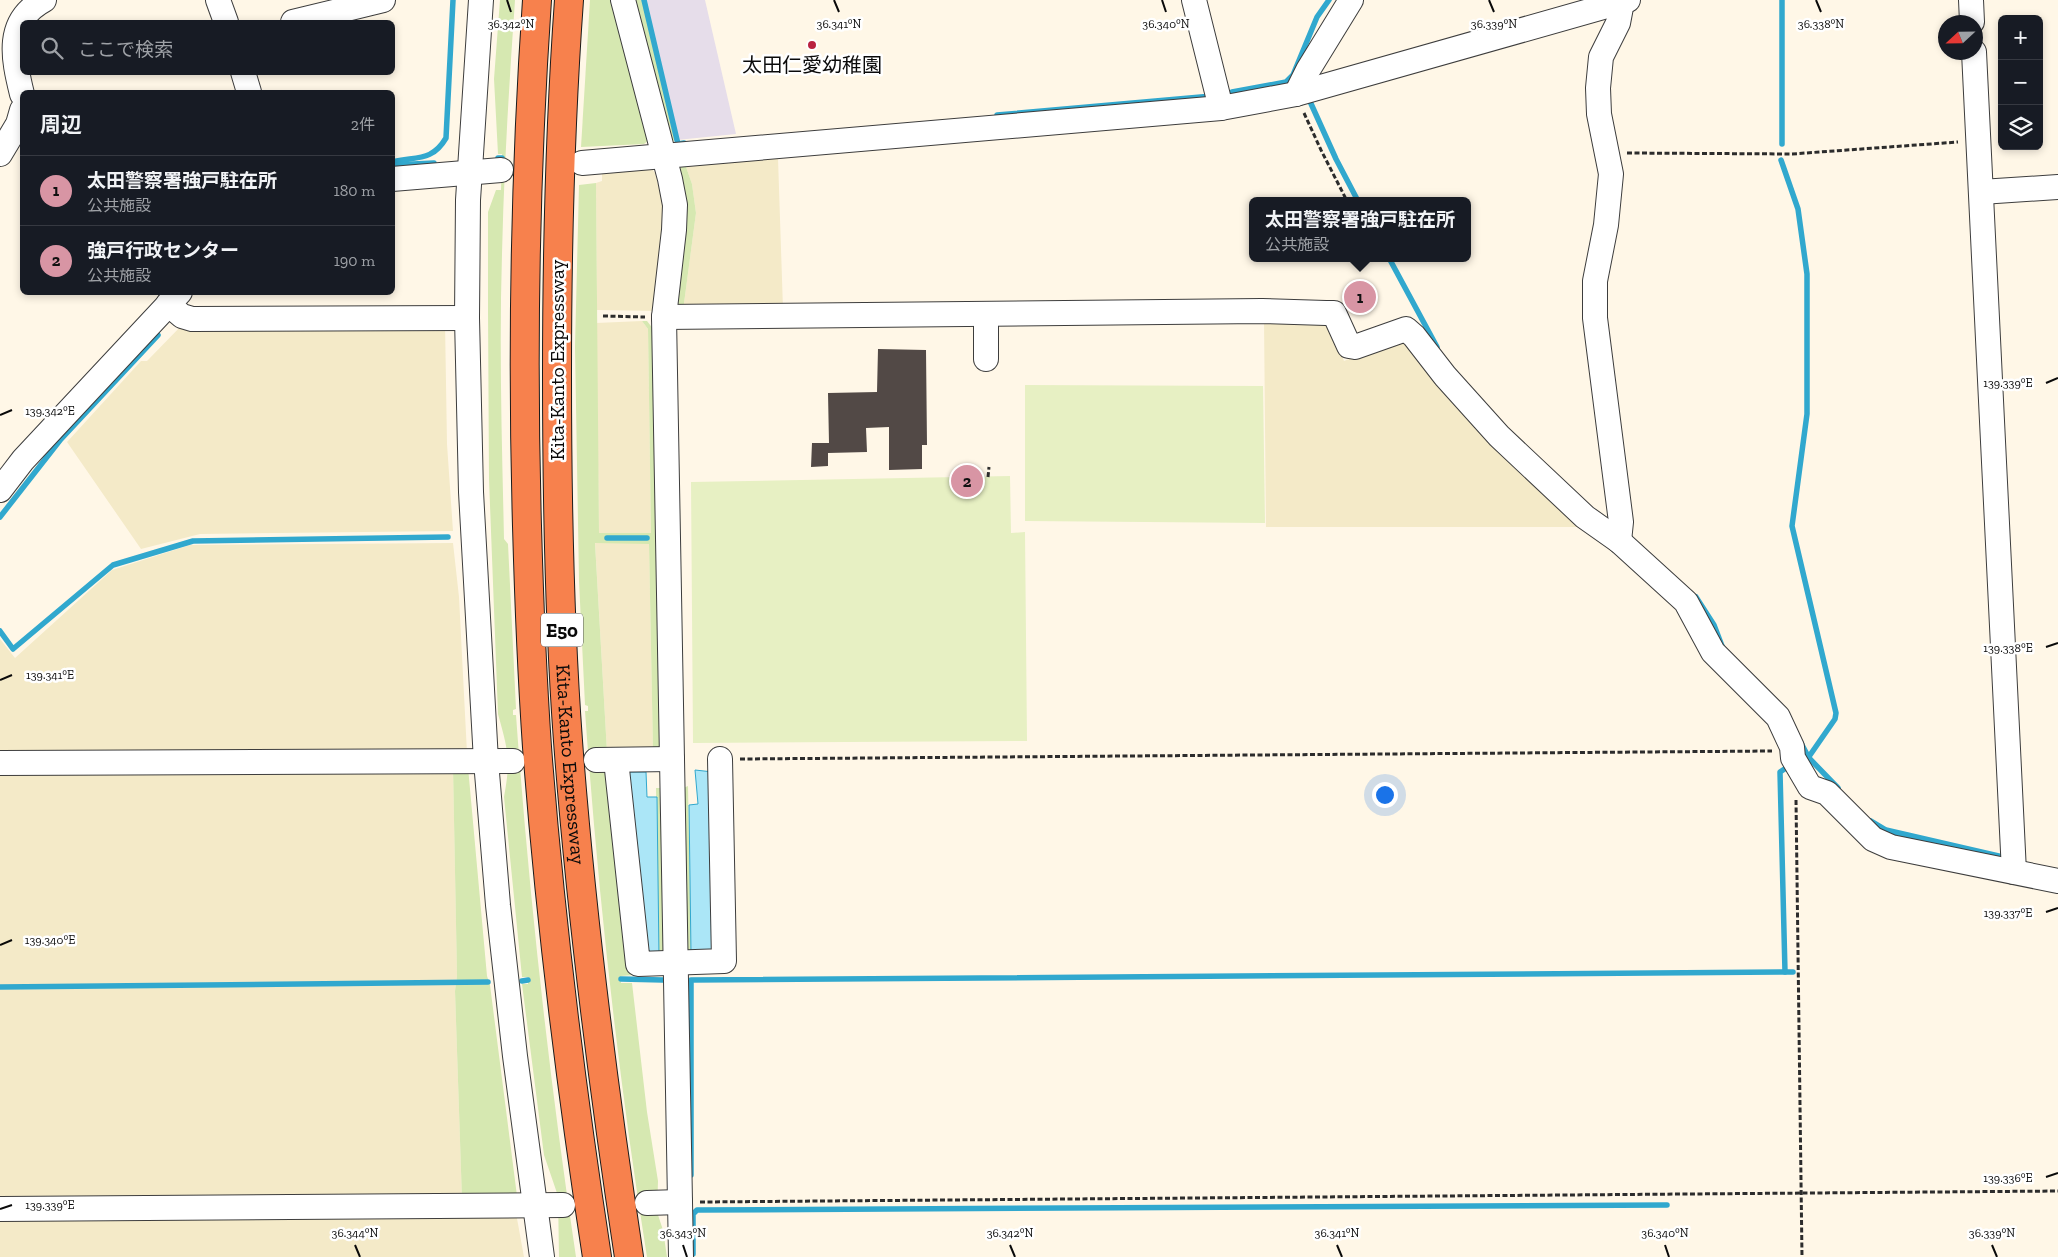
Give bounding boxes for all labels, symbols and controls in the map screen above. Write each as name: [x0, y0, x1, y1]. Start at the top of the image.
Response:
north arrow: [1938, 15, 1983, 60]
map controls: [1998, 15, 2043, 150]
button: +: [1998, 15, 2043, 60]
text: 36.342°N: [488, 17, 535, 31]
text: 36.341°N: [817, 17, 862, 31]
text: 36.340°N: [1142, 17, 1190, 31]
text: 36.339°N: [1471, 17, 1517, 31]
text: 36.338°N: [1798, 17, 1844, 31]
search box: [20, 20, 395, 75]
icon: search: [38, 34, 66, 62]
text: ここで検索: [78, 38, 173, 61]
marker: 太田仁愛幼稚園: [806, 39, 818, 51]
place label: 太田仁愛幼稚園: [742, 53, 882, 77]
button: −: [1998, 60, 2043, 105]
button: layers: [1998, 105, 2043, 150]
text: 周辺: [40, 112, 82, 137]
text: 2件: [351, 115, 375, 134]
text: 太田警察署強戸駐在所: [87, 169, 277, 192]
text: 1: [53, 181, 59, 200]
text: 180 m: [334, 181, 375, 200]
text: 公共施設: [87, 196, 151, 215]
popup: [1249, 197, 1471, 262]
text: 太田警察署強戸駐在所: [1265, 208, 1455, 231]
text: 公共施設: [1265, 235, 1329, 254]
text: 強戸行政センター: [87, 239, 239, 262]
text: 2: [52, 251, 60, 270]
text: 190 m: [334, 251, 375, 270]
street label: Kita-Kanto Expressway: [545, 259, 569, 461]
text: 公共施設: [87, 266, 151, 285]
pin: 1: [1344, 278, 1376, 316]
text: 139.339°E: [1983, 376, 2033, 390]
text: 139.342°E: [25, 404, 75, 418]
pin: 2: [951, 462, 983, 500]
road number: E50: [541, 614, 583, 646]
text: 139.338°E: [1983, 641, 2033, 655]
street label: Kita-Kanto Expressway: [551, 663, 591, 867]
text: 139.341°E: [26, 668, 74, 682]
your location: [1372, 782, 1398, 808]
text: 139.337°E: [1984, 906, 2032, 920]
text: 139.340°E: [25, 933, 75, 947]
text: 139.336°E: [1983, 1171, 2033, 1185]
text: 139.339°E: [25, 1198, 75, 1212]
text: 36.344°N: [332, 1226, 379, 1240]
text: 36.343°N: [660, 1226, 706, 1240]
text: 36.342°N: [987, 1226, 1034, 1240]
text: 36.341°N: [1315, 1226, 1360, 1240]
text: 36.340°N: [1641, 1226, 1689, 1240]
text: 36.339°N: [1969, 1226, 2015, 1240]

